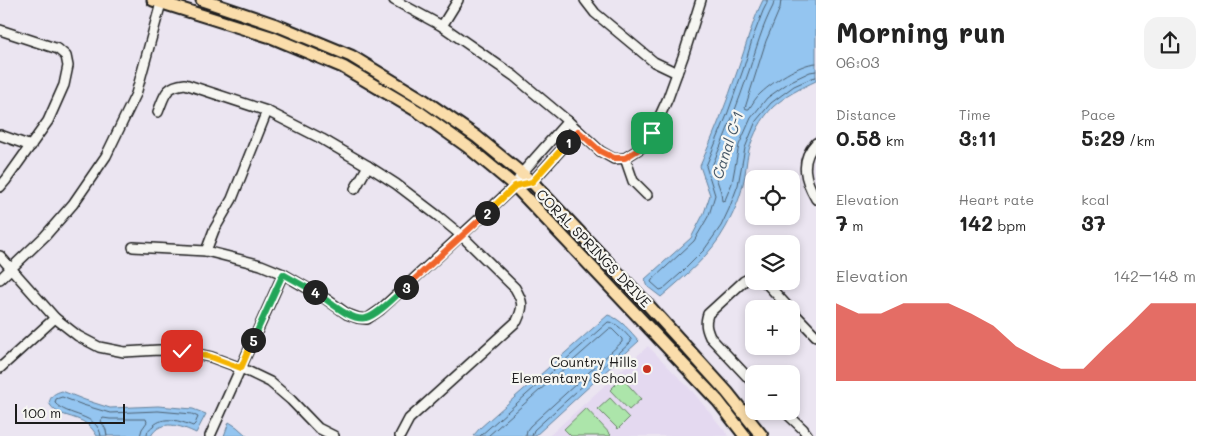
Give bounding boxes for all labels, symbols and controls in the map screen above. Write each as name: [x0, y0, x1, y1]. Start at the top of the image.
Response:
text: Morning run: [836, 14, 1005, 50]
button: share: [1144, 17, 1196, 69]
text: 06:03: [836, 51, 880, 72]
text: Distance: [836, 105, 896, 124]
text: Time: [959, 105, 991, 124]
text: Pace: [1081, 105, 1116, 124]
water label: Canal C-1: [707, 109, 747, 181]
pin: [631, 112, 673, 154]
icon: arrive: [638, 119, 666, 147]
text: 0.58: [836, 124, 881, 151]
text: 3:11: [959, 124, 997, 151]
text: 5:29: [1081, 124, 1125, 151]
pin: 1: [556, 130, 580, 154]
text: km: [881, 131, 904, 150]
text: /km: [1125, 131, 1155, 150]
text: 1: [565, 133, 572, 152]
map controls: [745, 170, 800, 420]
button: locate: [745, 170, 800, 225]
street label: CORAL SPRINGS DRIVE: [532, 185, 656, 311]
text: Elevation: [836, 190, 899, 209]
text: Heart rate: [959, 190, 1034, 209]
text: kcal: [1081, 190, 1109, 209]
pin: 2: [474, 200, 500, 226]
text: 2: [484, 204, 491, 223]
text: 7: [836, 209, 848, 236]
text: 142: [959, 209, 993, 236]
text: 37: [1081, 209, 1106, 236]
text: m: [848, 216, 863, 235]
text: bpm: [993, 216, 1026, 235]
button: layers: [745, 235, 800, 290]
text: Elevation: [836, 265, 908, 286]
text: 142–148 m: [1113, 265, 1196, 286]
pin: 3: [394, 274, 418, 300]
text: 3: [402, 278, 411, 297]
pin: 4: [302, 280, 328, 304]
text: 4: [311, 283, 320, 302]
button: +: [745, 300, 800, 355]
pin: 5: [240, 328, 266, 352]
pin: [161, 330, 203, 372]
text: 5: [249, 331, 258, 350]
icon: check: [168, 337, 196, 365]
place label: Country Hills Elementary School: [511, 352, 637, 387]
marker: Country Hills Elementary School: [641, 363, 653, 375]
button: −: [745, 365, 800, 420]
scale bar: [15, 401, 125, 424]
text: 100 m: [22, 403, 61, 422]

